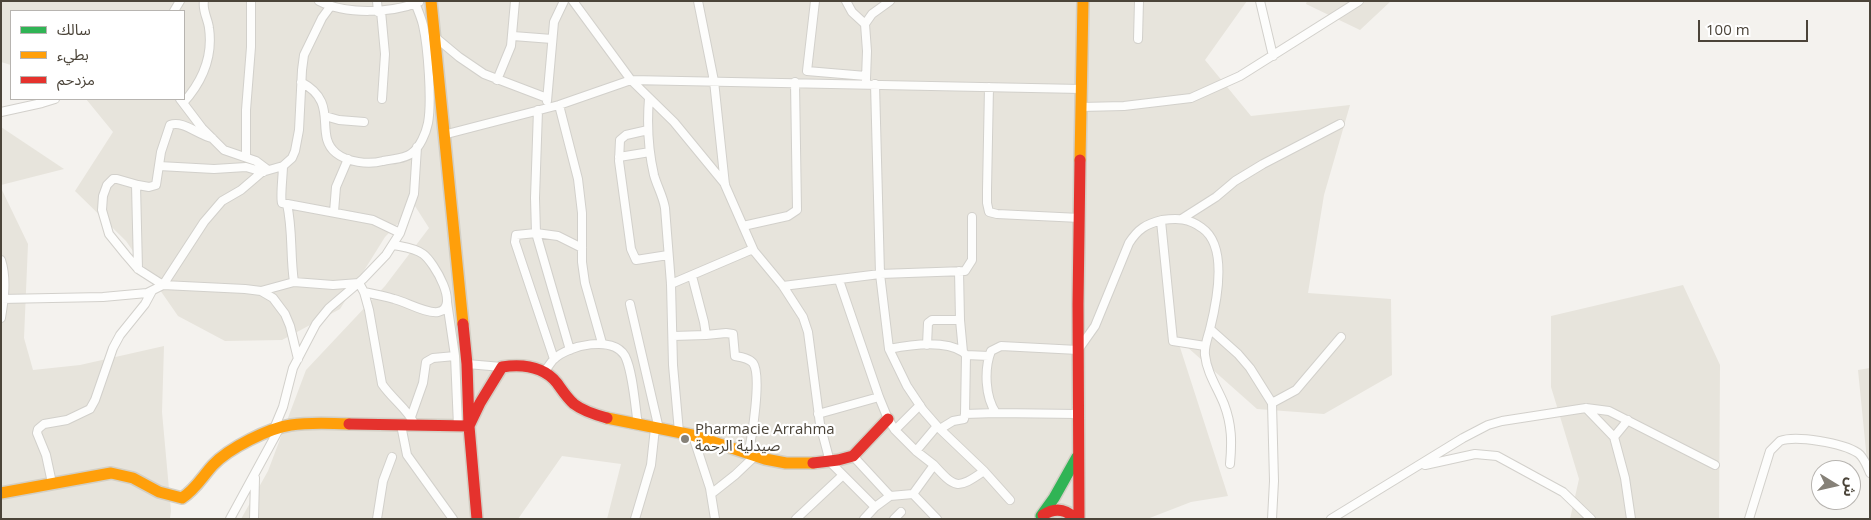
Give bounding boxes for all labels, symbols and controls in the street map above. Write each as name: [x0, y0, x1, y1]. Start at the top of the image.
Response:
legend: [10, 10, 185, 100]
scale bar: [1701, 10, 1811, 42]
text: سالك: [57, 19, 91, 39]
text: 100 m: [1706, 19, 1750, 39]
text: بطيء: [57, 44, 89, 64]
text: مزدحم: [57, 69, 95, 89]
place label: Pharmacie Arrahma صيدلية الرحمة: [695, 421, 835, 456]
marker: Pharmacie Arrahma صيدلية الرحمة: [679, 433, 691, 445]
north arrow: [1811, 460, 1861, 510]
text: ش: [1839, 476, 1861, 498]

